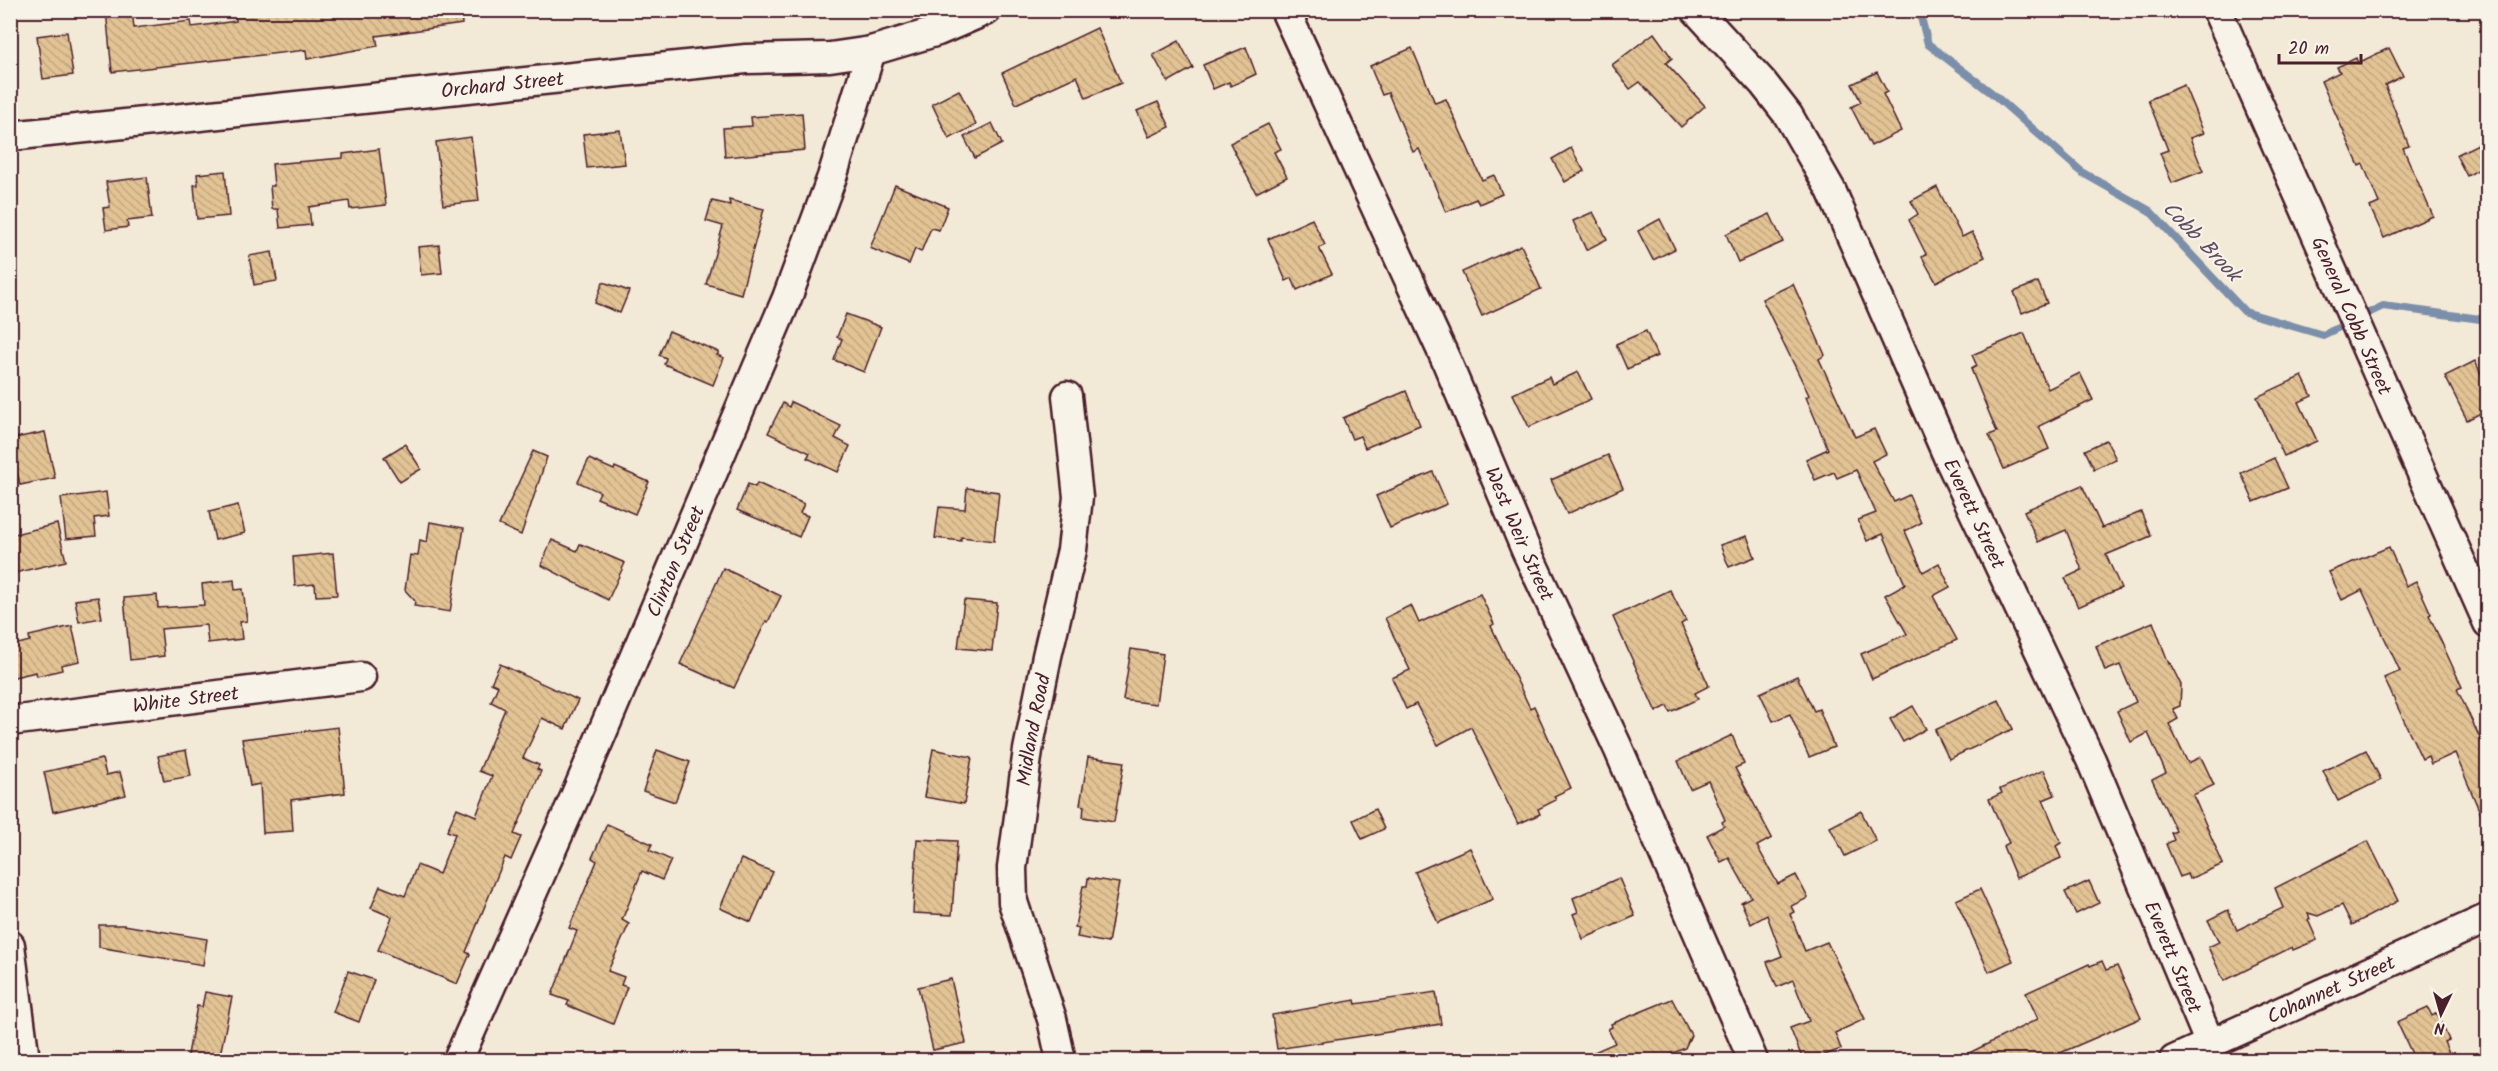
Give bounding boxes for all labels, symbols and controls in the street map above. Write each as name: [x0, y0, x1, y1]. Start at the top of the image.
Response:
scale bar: [2279, 27, 2362, 65]
text: 20 m: [2288, 35, 2329, 64]
street label: Orchard Street: [440, 64, 566, 109]
water label: Cobb Brook: [2154, 194, 2250, 292]
street label: General Cobb Street: [2301, 232, 2399, 401]
street label: Everett Street: [1933, 454, 2013, 575]
street label: West Weir Street: [1475, 462, 1562, 607]
street label: Clinton Street: [639, 501, 715, 623]
street label: Midland Road: [1009, 670, 1061, 788]
street label: White Street: [131, 678, 241, 723]
street label: Everett Street: [2134, 896, 2209, 1019]
street label: Cohannet Street: [2262, 948, 2401, 1034]
north arrow: [2411, 984, 2471, 1044]
text: N: [2434, 1015, 2446, 1040]

